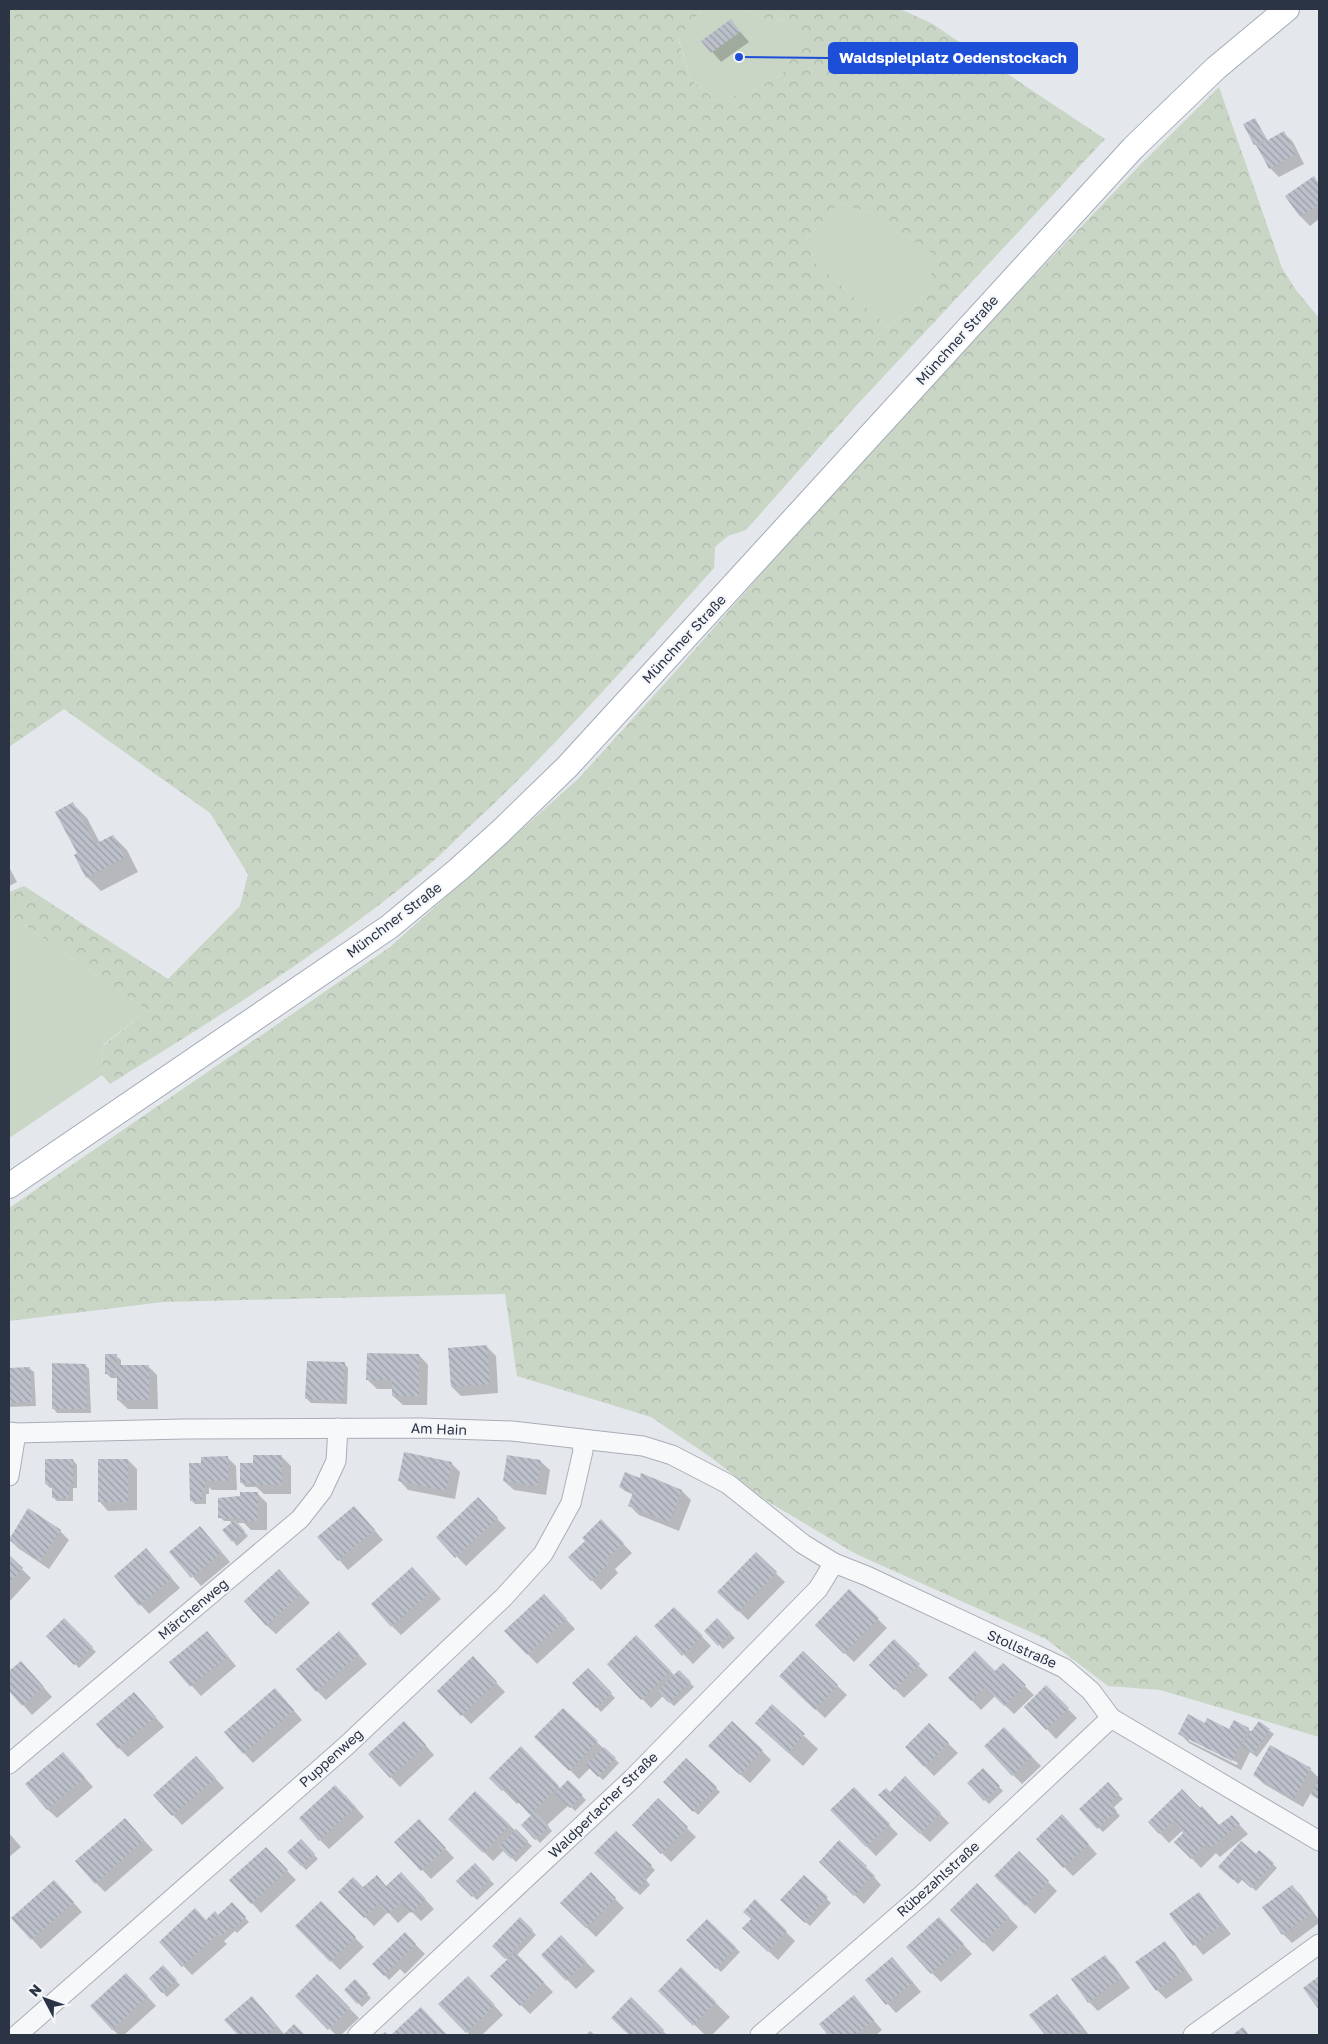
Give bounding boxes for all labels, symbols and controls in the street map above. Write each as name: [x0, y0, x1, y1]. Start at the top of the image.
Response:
callout: Waldspielplatz Oedenstockach: [829, 43, 1077, 73]
text: Waldspielplatz Oedenstockach: [839, 48, 1067, 66]
street label: Münchner Straße: [912, 291, 1001, 388]
street label: Münchner Straße: [638, 591, 729, 686]
street label: Münchner Straße: [343, 878, 445, 961]
street label: Am Hain: [411, 1419, 467, 1438]
street label: Märchenweg: [154, 1574, 231, 1643]
street label: Stollstraße: [985, 1626, 1060, 1671]
street label: Puppenweg: [295, 1725, 366, 1791]
street label: Waldperlacher Straße: [544, 1748, 661, 1861]
street label: Rübezahlstraße: [893, 1837, 982, 1920]
north arrow: [20, 1974, 70, 2024]
text: N: [25, 1981, 45, 2000]

